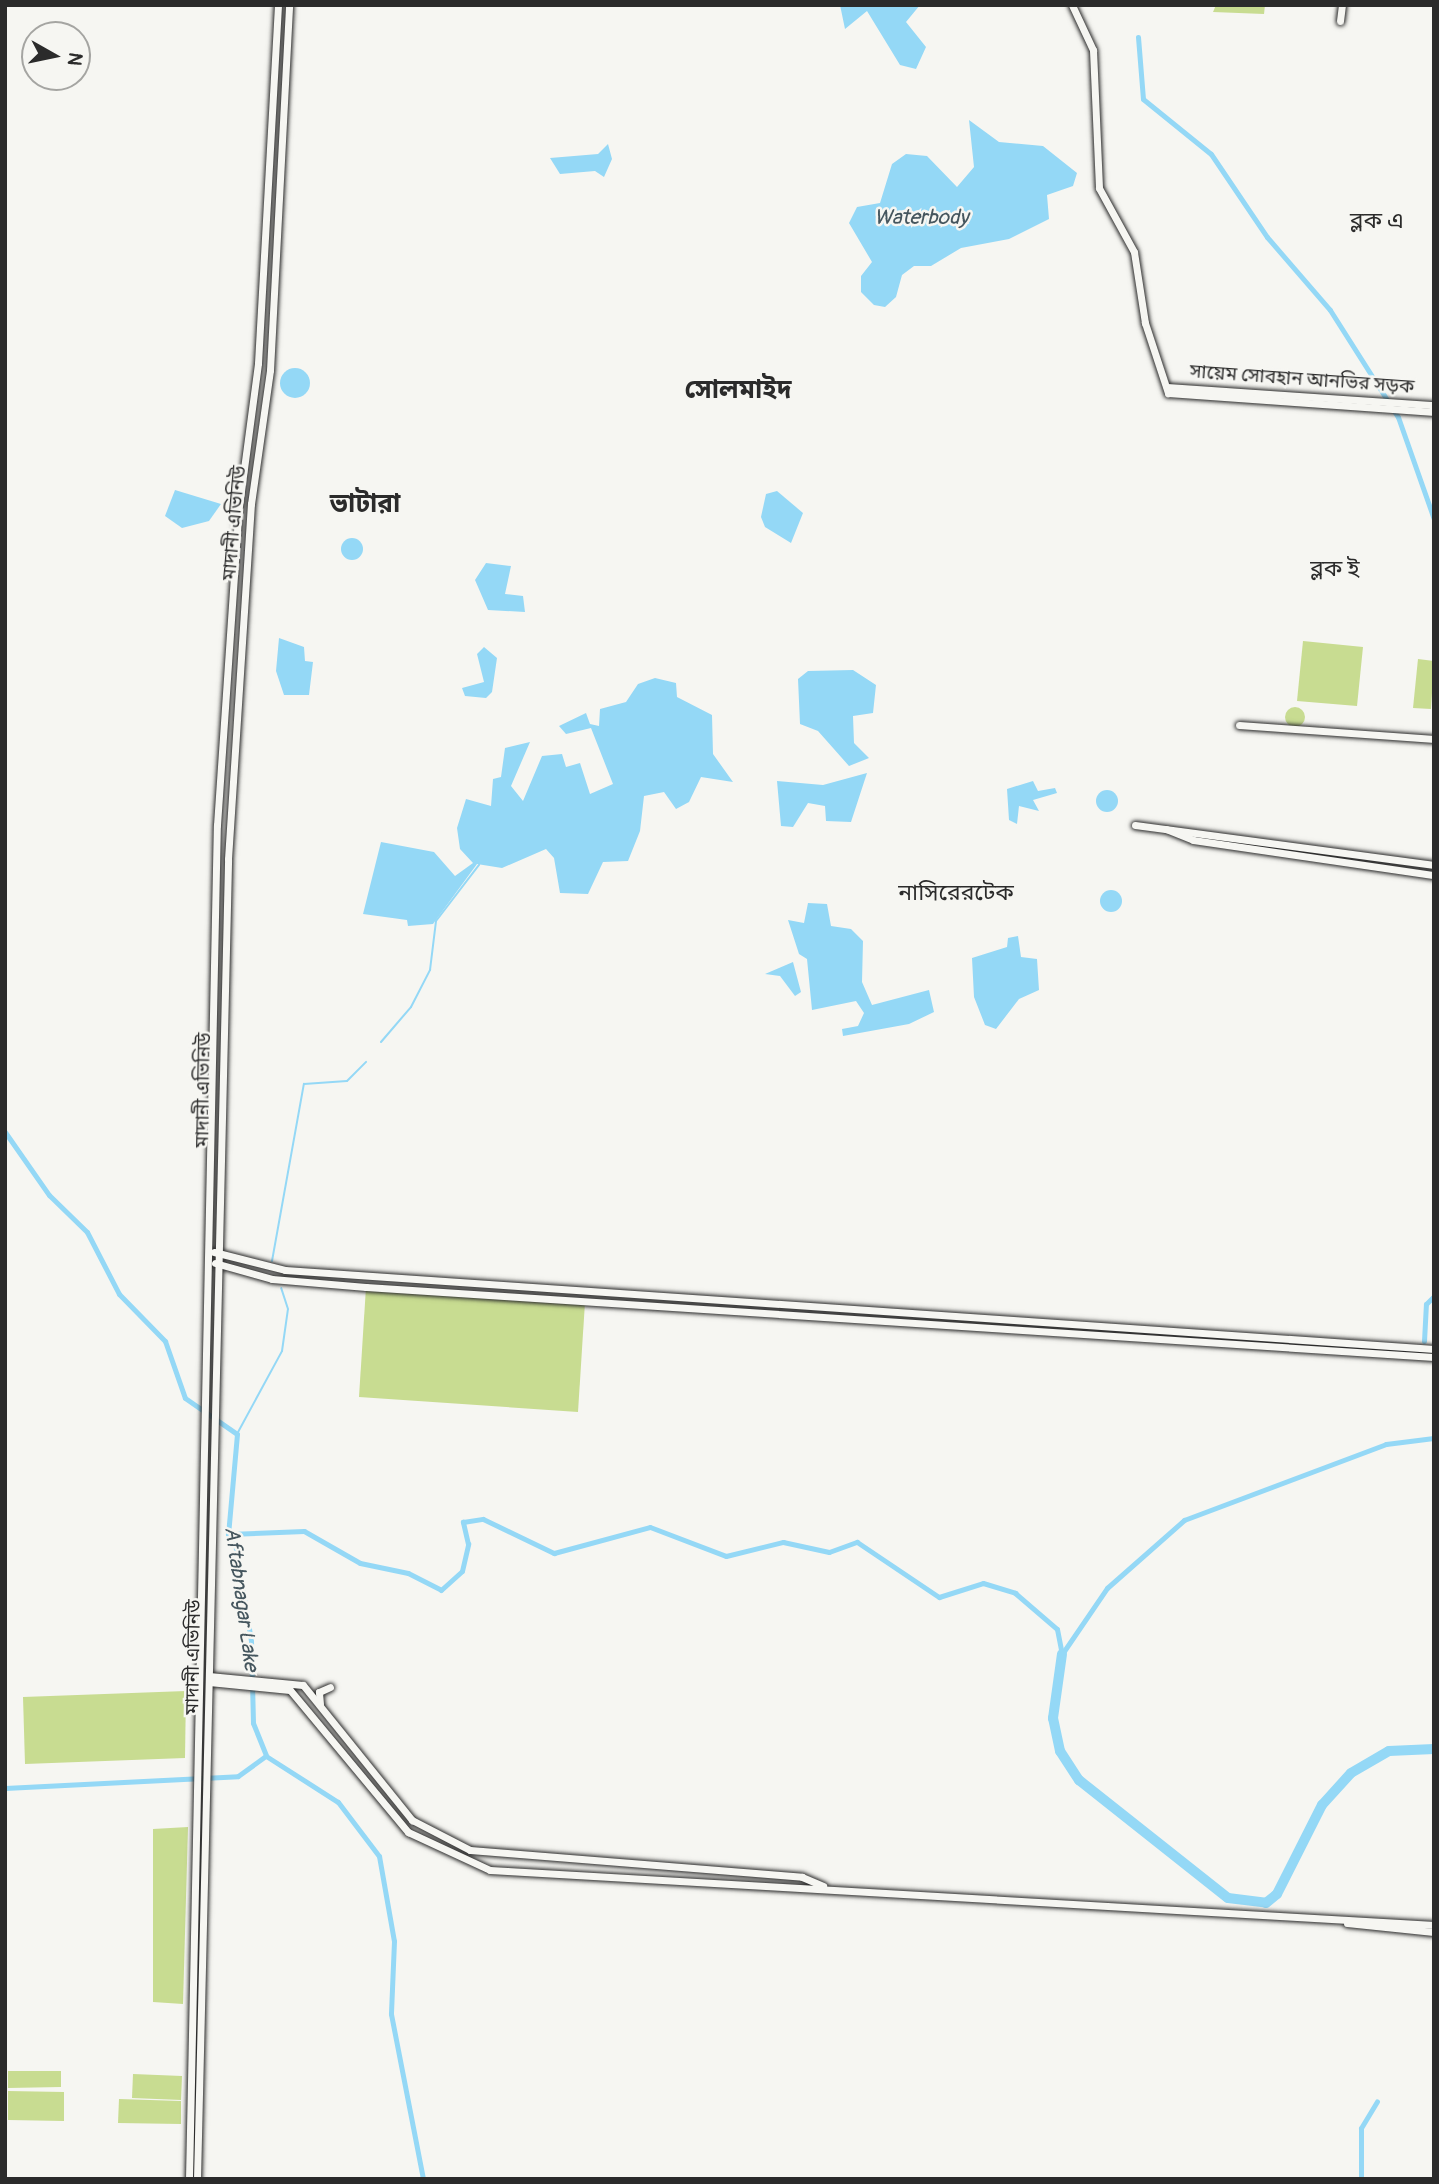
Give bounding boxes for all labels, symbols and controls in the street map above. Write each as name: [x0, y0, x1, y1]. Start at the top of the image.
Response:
north arrow: [21, 21, 91, 91]
text: N: [62, 51, 88, 67]
water label: Waterbody: [874, 205, 968, 231]
district label: ব্লক এ: [1350, 207, 1404, 235]
street label: সায়েম সোবহান আনভির সড়ক: [1189, 361, 1415, 399]
district label: সোলমাইদ: [685, 375, 791, 407]
street label: মাদানী এভিনিউ: [219, 465, 251, 581]
district label: ভাটারা: [330, 489, 400, 521]
district label: ব্লক ই: [1310, 555, 1360, 583]
district label: নাসিরেরটেক: [898, 879, 1014, 907]
street label: মাদানী এভিনিউ: [192, 1032, 216, 1148]
water label: Aftabnagar Lake: [218, 1525, 264, 1673]
street label: মাদানী এভিনিউ: [182, 1599, 206, 1715]

